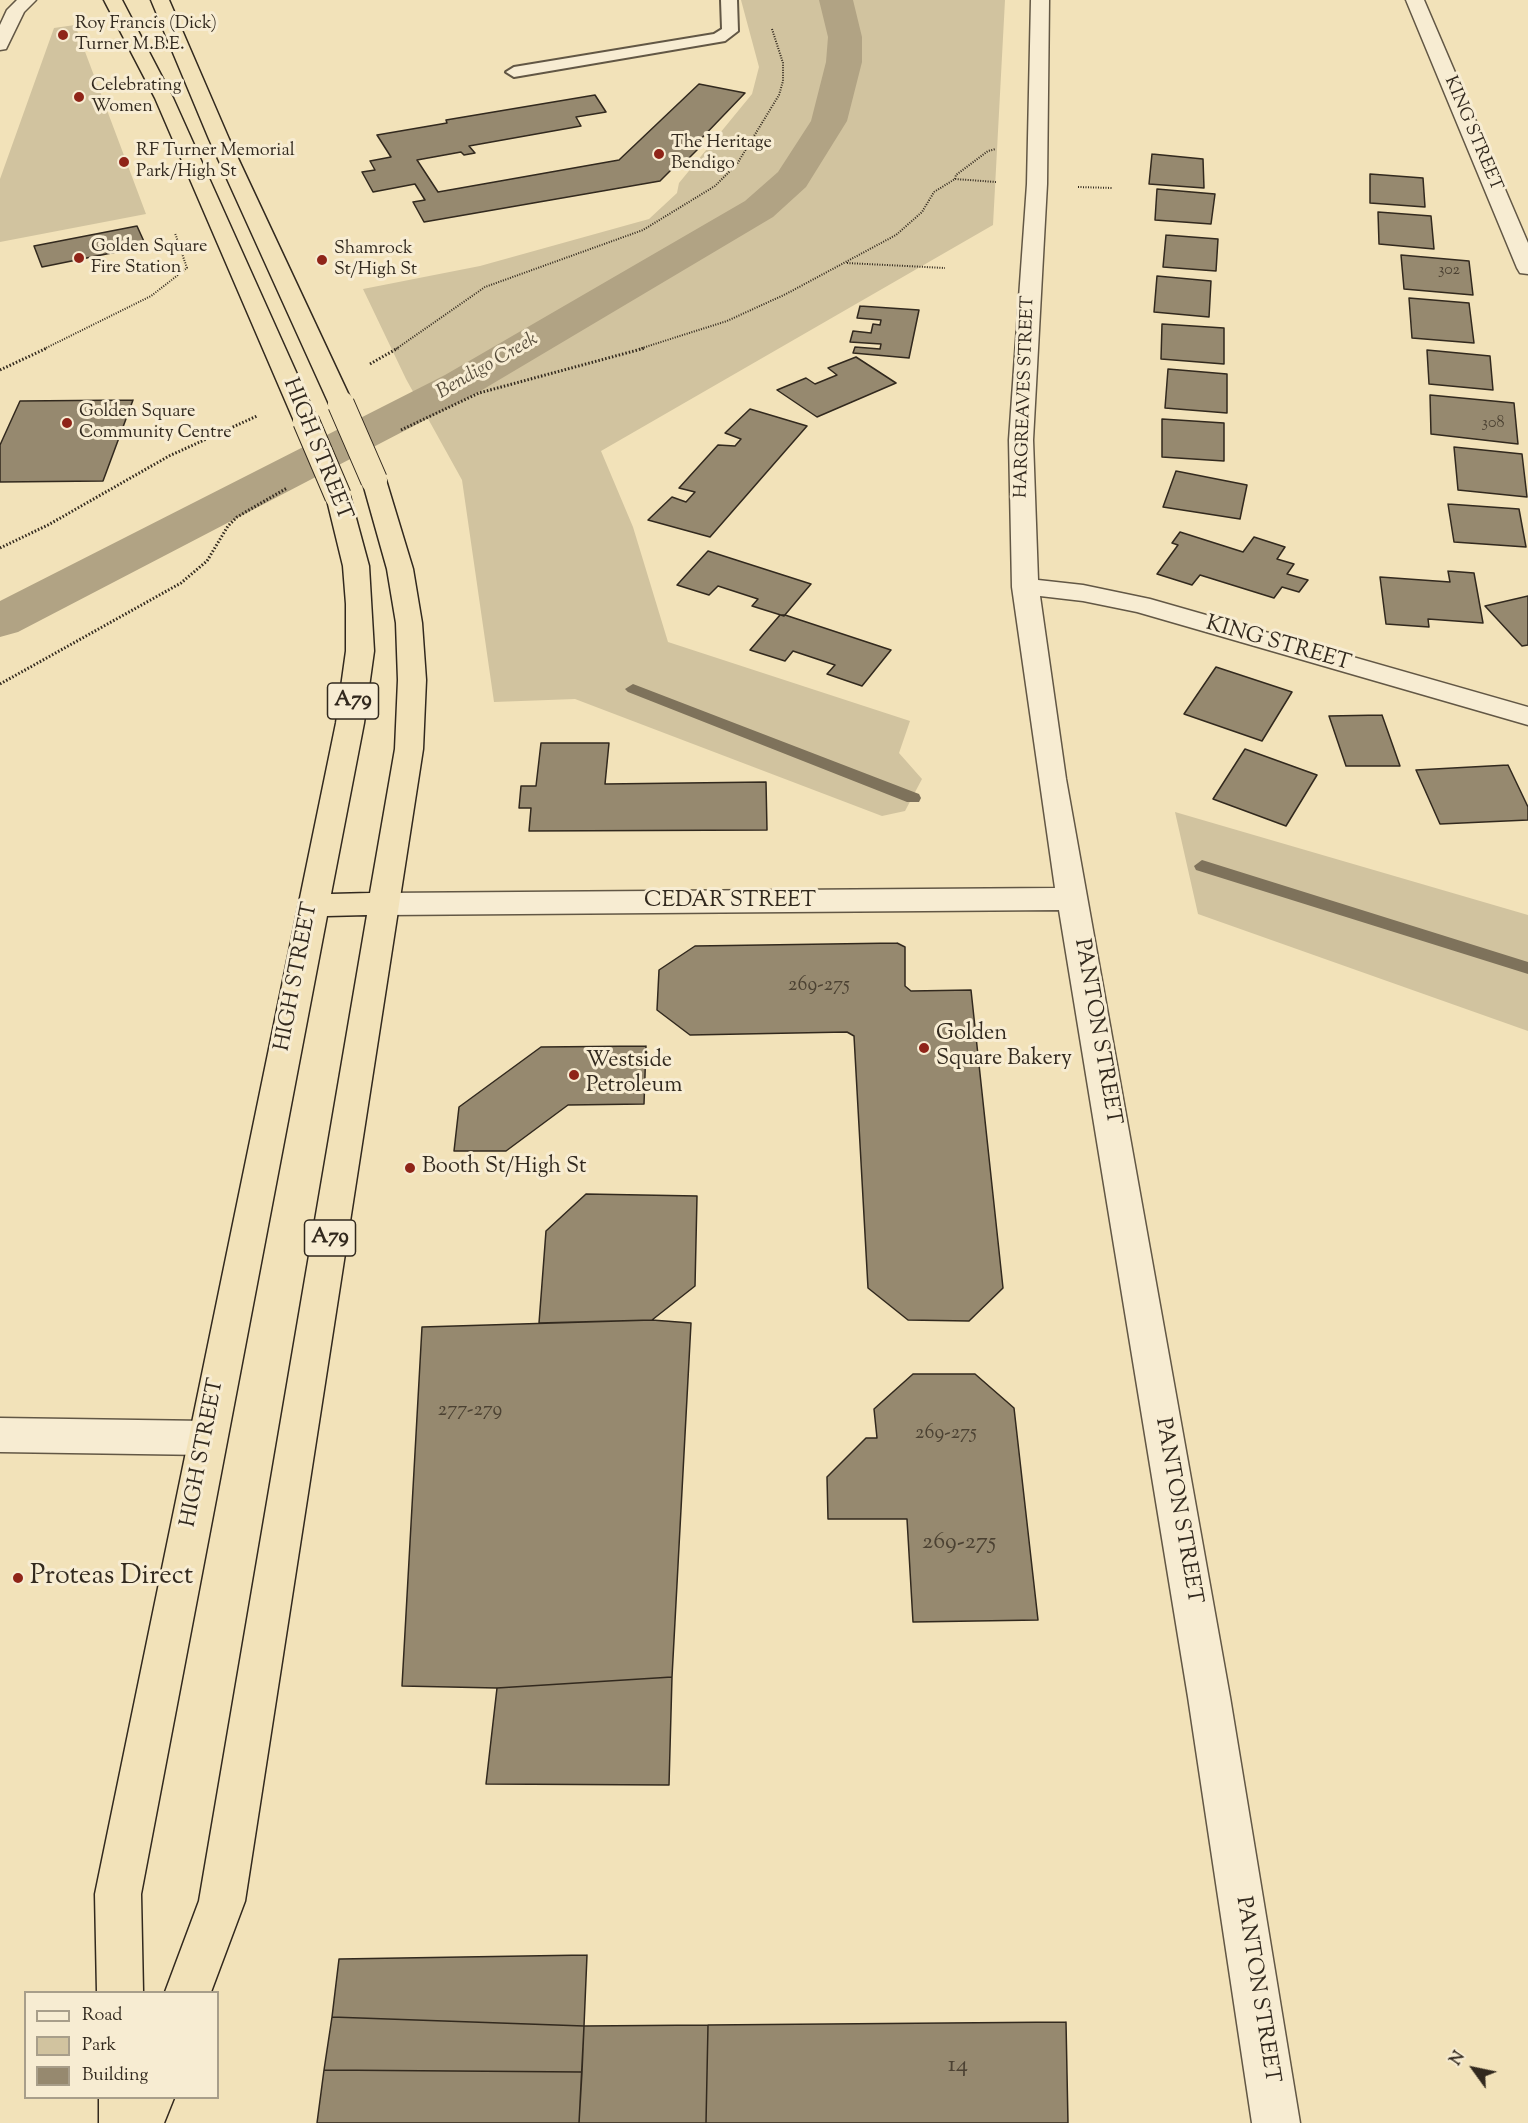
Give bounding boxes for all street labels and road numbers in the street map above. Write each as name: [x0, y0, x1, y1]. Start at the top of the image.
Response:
street label: KING STREET: [1438, 73, 1506, 195]
street label: HARGREAVES STREET: [1012, 295, 1040, 499]
street label: HIGH STREET: [275, 375, 357, 525]
street label: KING STREET: [1202, 612, 1354, 678]
road number: A79: [328, 683, 378, 719]
street label: CEDAR STREET: [644, 889, 816, 915]
street label: HIGH STREET: [271, 900, 325, 1054]
street label: PANTON STREET: [1067, 937, 1125, 1127]
road number: A79: [304, 1220, 356, 1256]
street label: HIGH STREET: [177, 1376, 231, 1530]
street label: PANTON STREET: [1148, 1416, 1206, 1606]
street label: PANTON STREET: [1228, 1895, 1284, 2085]

